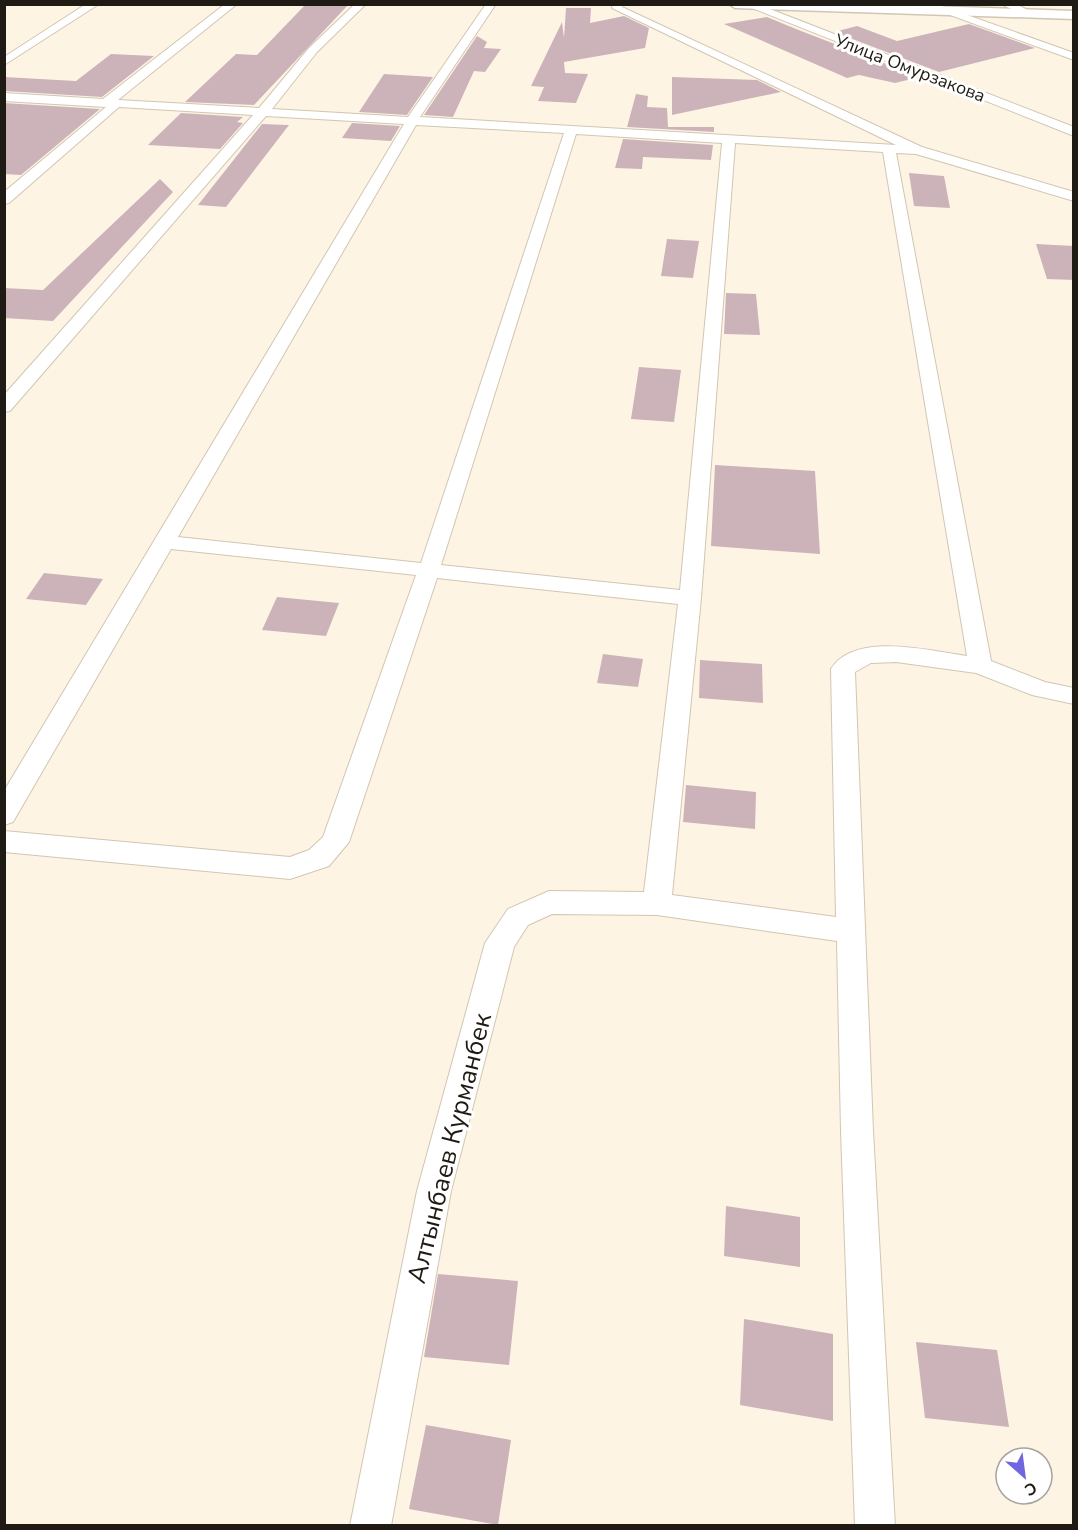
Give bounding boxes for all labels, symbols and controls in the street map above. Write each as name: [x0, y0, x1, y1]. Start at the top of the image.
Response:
street label: Улица Омурзакова: [830, 28, 989, 108]
street label: Алтынбаев Курманбек: [399, 1009, 500, 1287]
north arrow: [994, 1446, 1054, 1506]
text: С: [1020, 1476, 1041, 1501]

